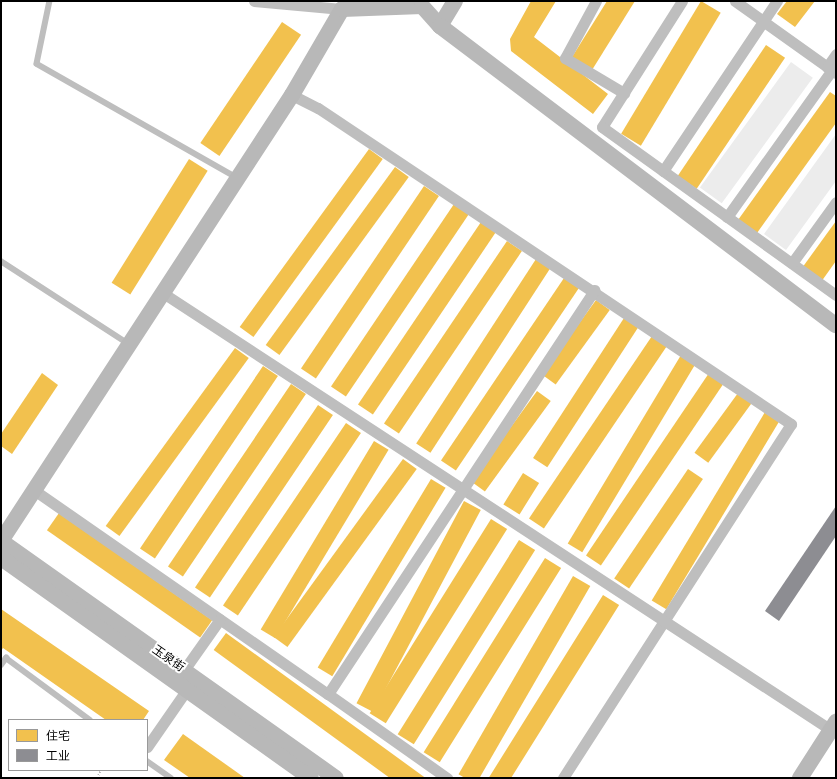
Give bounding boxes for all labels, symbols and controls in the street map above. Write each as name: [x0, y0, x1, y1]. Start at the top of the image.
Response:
street label: 玉泉街: [149, 643, 187, 675]
legend: [8, 719, 148, 771]
text: 住宅: [46, 728, 70, 745]
text: 工业: [46, 748, 70, 765]

